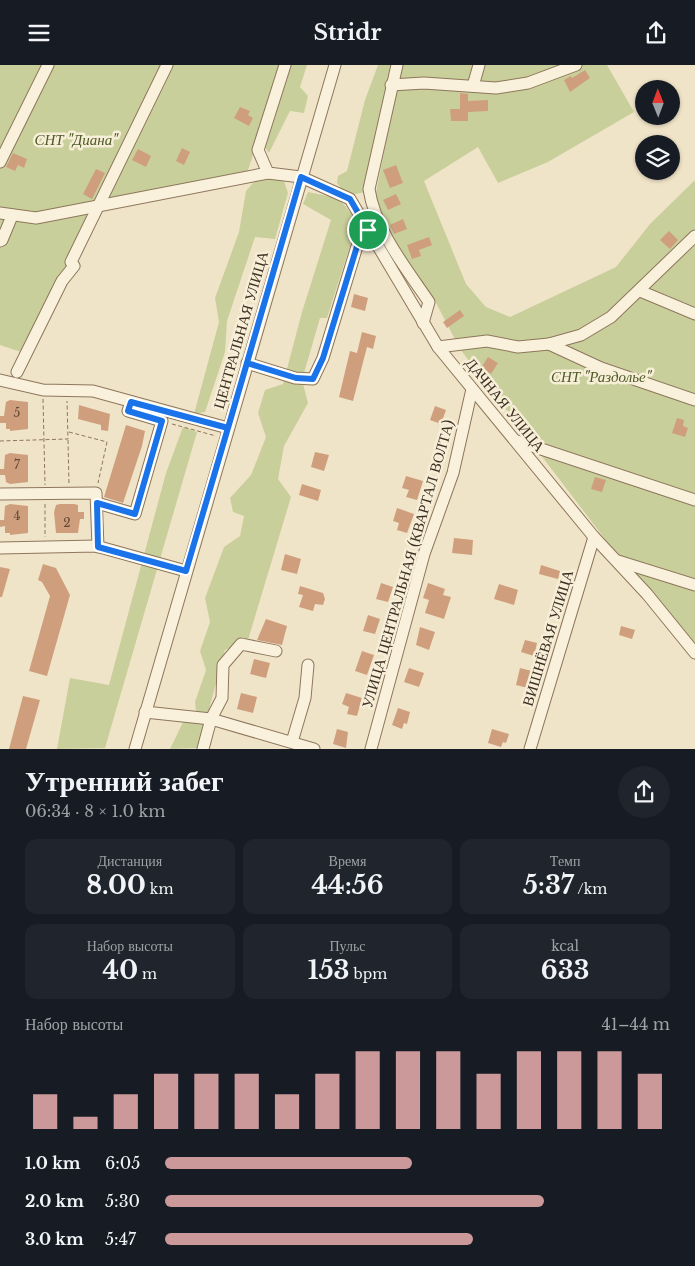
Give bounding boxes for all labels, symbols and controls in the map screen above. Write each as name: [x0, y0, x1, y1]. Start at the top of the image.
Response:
icon: menu: [25, 19, 53, 47]
text: Stridr: [314, 19, 381, 46]
icon: share: [642, 19, 670, 47]
north arrow: [635, 80, 680, 125]
map controls: [635, 80, 680, 180]
park label: СНТ "Диана": [34, 130, 119, 149]
button: layers: [635, 135, 680, 180]
pin: [347, 209, 389, 251]
icon: arrive: [354, 216, 382, 244]
street label: ЦЕНТРАЛЬНАЯ УЛИЦА: [209, 248, 272, 411]
street label: ДАЧНАЯ УЛИЦА: [461, 354, 549, 456]
park label: СНТ "Раздолье": [551, 367, 653, 386]
house number: 5: [14, 405, 21, 420]
street label: УЛИЦА ЦЕНТРАЛЬНАЯ (КВАРТАЛ ВОЛТА): [357, 417, 458, 710]
house number: 7: [14, 457, 21, 472]
house number: 4: [13, 508, 21, 523]
house number: 2: [63, 515, 71, 530]
street label: ВИШНЁВАЯ УЛИЦА: [518, 567, 577, 708]
text: Утренний забег: [25, 764, 224, 799]
button: share: [618, 766, 670, 818]
text: 06:34 · 8 × 1.0 km: [25, 801, 166, 821]
text: Дистанция: [97, 852, 162, 870]
text: Время: [329, 852, 366, 870]
text: Темп: [550, 852, 580, 870]
text: 8.00: [86, 870, 146, 901]
text: 44:56: [311, 870, 384, 901]
text: 5:37: [523, 870, 574, 901]
text: km: [146, 880, 173, 898]
text: /km: [574, 880, 607, 898]
text: Набор высоты: [87, 937, 173, 955]
text: Пульс: [329, 937, 366, 955]
text: kcal: [551, 937, 579, 955]
text: 40: [103, 955, 138, 986]
text: 153: [308, 955, 349, 986]
text: 633: [541, 955, 590, 986]
text: m: [138, 965, 157, 983]
text: bpm: [349, 965, 387, 983]
text: Набор высоты: [25, 1014, 123, 1034]
text: 41–44 m: [601, 1014, 670, 1034]
text: 1.0 km: [25, 1153, 80, 1173]
text: 6:05: [105, 1153, 140, 1173]
text: 2.0 km: [25, 1191, 84, 1211]
text: 5:30: [105, 1191, 140, 1211]
text: 3.0 km: [25, 1229, 84, 1249]
text: 5:47: [105, 1229, 136, 1249]

